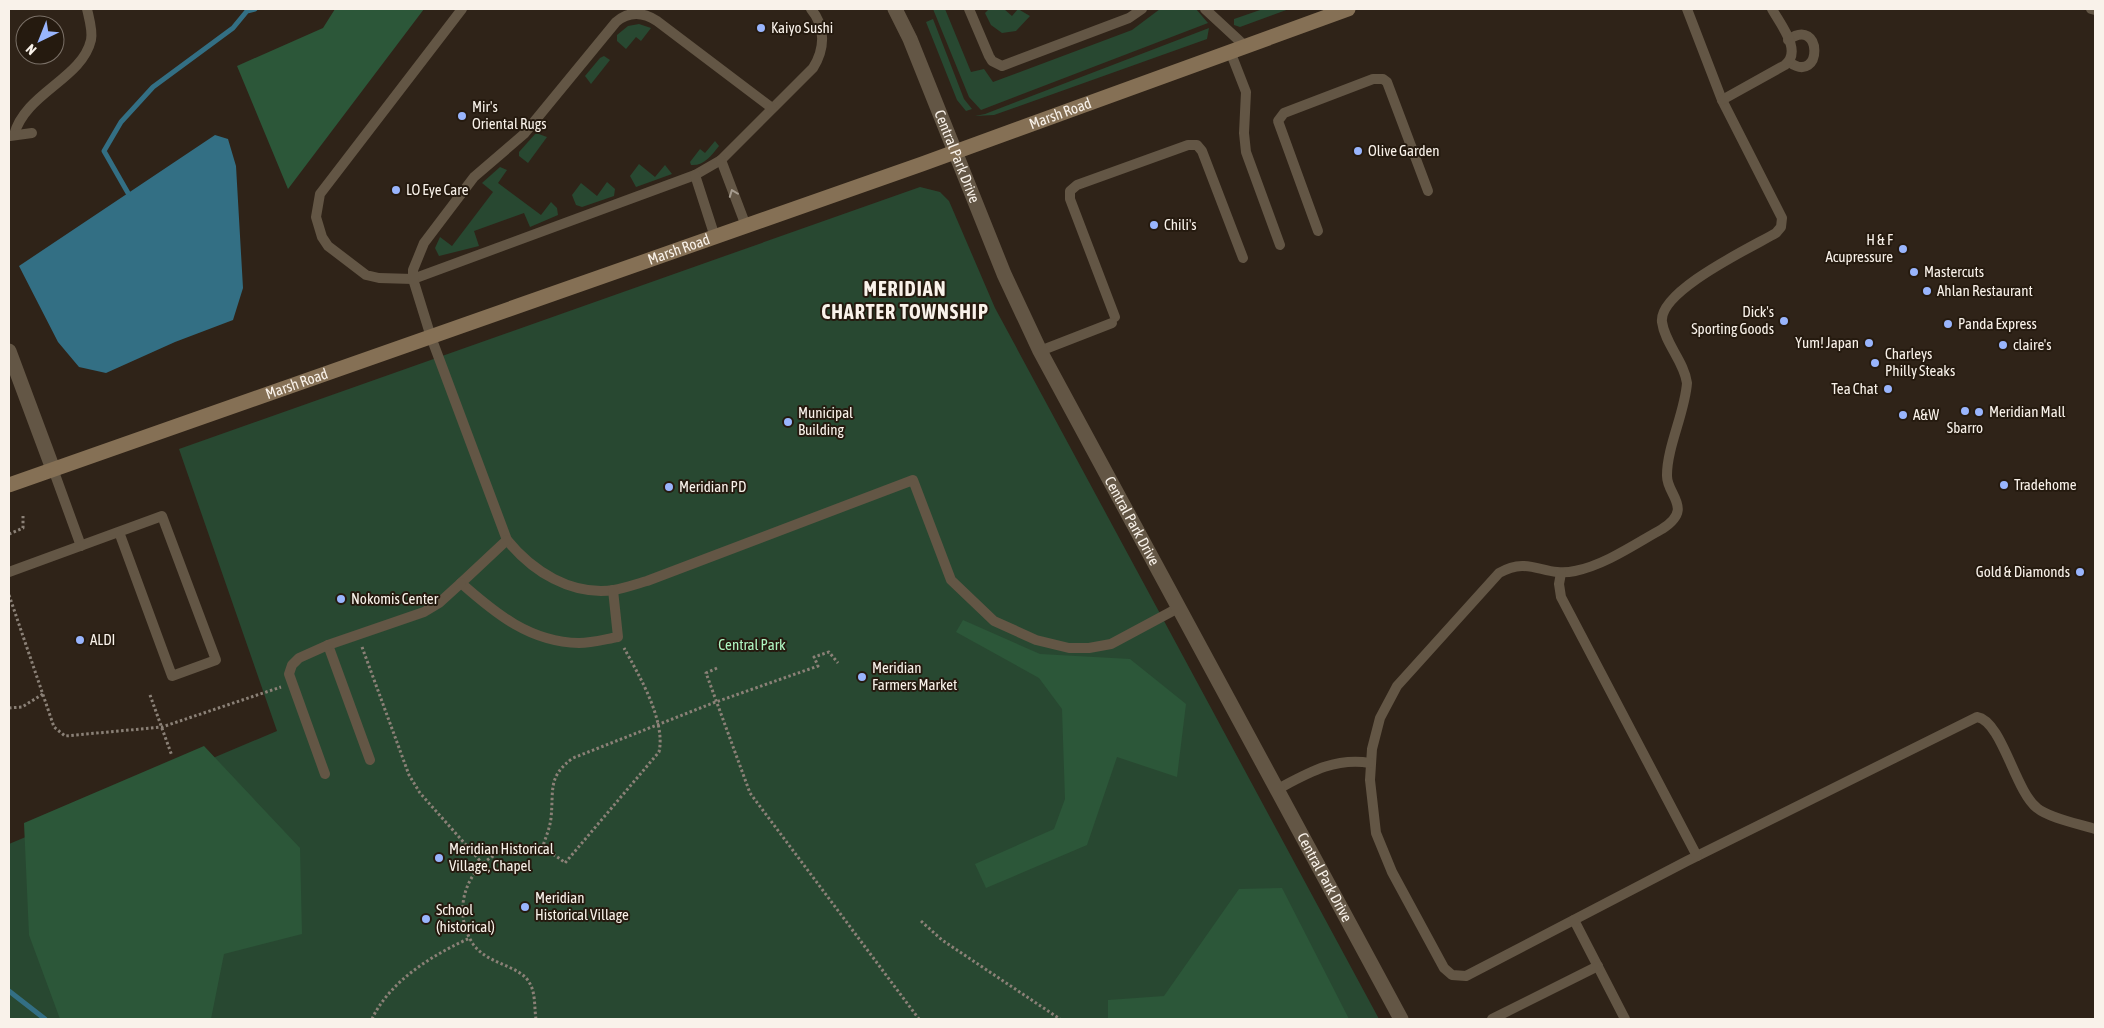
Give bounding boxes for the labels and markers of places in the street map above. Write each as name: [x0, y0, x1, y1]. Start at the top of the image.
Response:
place label: Kaiyo Sushi: [771, 19, 833, 36]
marker: Kaiyo Sushi: [755, 22, 767, 34]
place label: Mir's Oriental Rugs: [472, 98, 547, 132]
marker: Mir's Oriental Rugs: [456, 110, 468, 122]
place label: Olive Garden: [1368, 142, 1440, 159]
marker: Olive Garden: [1352, 145, 1364, 157]
place label: LO Eye Care: [406, 181, 469, 198]
marker: LO Eye Care: [390, 184, 402, 196]
place label: Chili's: [1164, 216, 1197, 233]
marker: Chili's: [1148, 219, 1160, 231]
place label: H & F Acupressure: [1825, 231, 1893, 265]
marker: H & F Acupressure: [1897, 243, 1909, 255]
place label: Mastercuts: [1924, 263, 1984, 280]
marker: Mastercuts: [1908, 266, 1920, 278]
place label: Ahlan Restaurant: [1937, 282, 2033, 299]
marker: Ahlan Restaurant: [1921, 285, 1933, 297]
place label: Dick's Sporting Goods: [1691, 303, 1774, 337]
marker: Dick's Sporting Goods: [1778, 315, 1790, 327]
place label: Panda Express: [1958, 315, 2037, 332]
marker: Panda Express: [1942, 318, 1954, 330]
place label: Yum! Japan: [1795, 334, 1859, 351]
place label: claire's: [2013, 336, 2052, 353]
marker: Yum! Japan: [1863, 337, 1875, 349]
marker: claire's: [1997, 339, 2009, 351]
place label: Charleys Philly Steaks: [1885, 345, 1955, 379]
marker: Charleys Philly Steaks: [1869, 357, 1881, 369]
place label: Tea Chat: [1831, 380, 1878, 397]
marker: Tea Chat: [1882, 383, 1894, 395]
place label: Meridian Mall: [1989, 403, 2066, 420]
place label: Municipal Building: [798, 404, 853, 438]
marker: Sbarro: [1959, 405, 1971, 417]
place label: A&W: [1913, 406, 1939, 423]
marker: Meridian Mall: [1973, 406, 1985, 418]
marker: A&W: [1897, 409, 1909, 421]
marker: Municipal Building: [782, 416, 794, 428]
place label: Sbarro: [1947, 419, 1983, 436]
place label: Tradehome: [2014, 476, 2077, 493]
place label: Meridian PD: [679, 478, 746, 495]
marker: Tradehome: [1998, 479, 2010, 491]
marker: Meridian PD: [663, 481, 675, 493]
place label: Gold & Diamonds: [1976, 563, 2070, 580]
marker: Gold & Diamonds: [2074, 566, 2086, 578]
place label: Nokomis Center: [351, 590, 439, 607]
marker: Nokomis Center: [335, 593, 347, 605]
place label: ALDI: [90, 631, 115, 648]
marker: ALDI: [74, 634, 86, 646]
place label: Meridian Farmers Market: [872, 659, 957, 693]
marker: Meridian Farmers Market: [856, 671, 868, 683]
place label: Meridian Historical Village, Chapel: [449, 840, 554, 874]
marker: Meridian Historical Village, Chapel: [433, 852, 445, 864]
place label: Meridian Historical Village: [535, 889, 629, 923]
place label: School (historical): [436, 901, 495, 935]
marker: Meridian Historical Village: [519, 901, 531, 913]
marker: School (historical): [420, 913, 432, 925]

